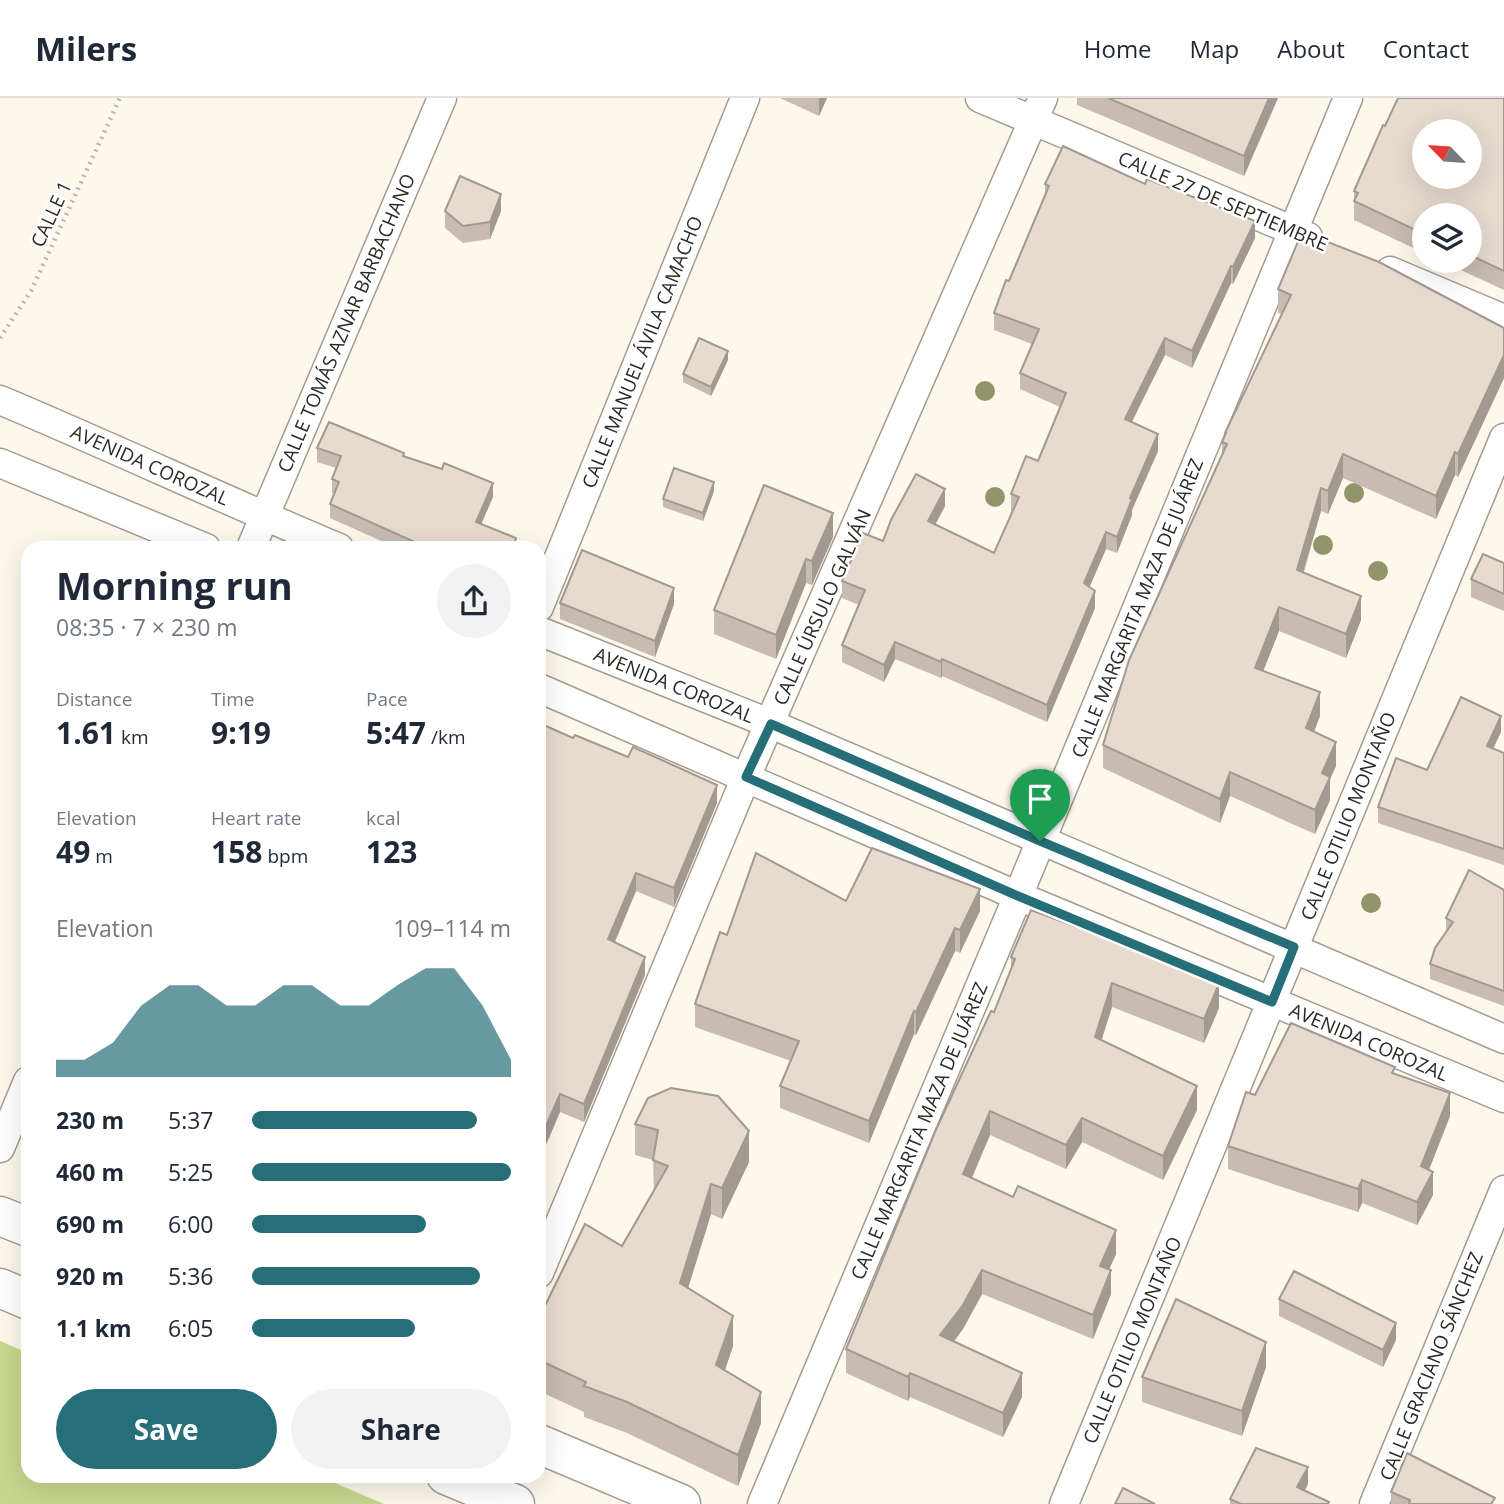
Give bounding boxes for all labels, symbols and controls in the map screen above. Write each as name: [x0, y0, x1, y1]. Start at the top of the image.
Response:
text: Milers: [35, 26, 137, 71]
text: Home: [1084, 32, 1152, 65]
text: Map: [1190, 32, 1239, 65]
text: About: [1277, 32, 1345, 65]
text: Contact: [1383, 32, 1469, 65]
north arrow: [1412, 119, 1482, 189]
map controls: [1412, 119, 1482, 273]
street label: CALLE 27 DE SEPTIEMBRE: [1114, 145, 1332, 257]
street label: CALLE TOMÁS AZNAR BARBACHANO: [271, 170, 421, 476]
street label: CALLE 1: [24, 177, 78, 251]
button: layers: [1412, 203, 1482, 273]
street label: CALLE MANUEL ÁVILA CAMACHO: [575, 212, 709, 492]
street label: AVENIDA COROZAL: [67, 418, 233, 512]
street label: CALLE MARGARITA MAZA DE JUÁREZ: [1065, 454, 1209, 762]
street label: CALLE ÚRSULO GALVÁN: [767, 505, 877, 709]
text: Morning run: [56, 559, 293, 611]
button: share: [437, 564, 511, 638]
text: 08:35 · 7 × 230 m: [56, 611, 238, 643]
street label: AVENIDA COROZAL: [590, 641, 758, 729]
text: Distance: [56, 686, 132, 712]
text: Time: [211, 686, 255, 712]
text: Pace: [366, 686, 408, 712]
street label: CALLE OTILIO MONTAÑO: [1294, 708, 1402, 924]
text: 1.61: [56, 712, 116, 753]
text: 9:19: [211, 712, 271, 753]
text: 5:47: [366, 712, 426, 753]
text: km: [116, 724, 149, 750]
text: /km: [426, 724, 466, 750]
pin: [1010, 769, 1070, 841]
icon: arrive: [1021, 780, 1059, 818]
text: Elevation: [56, 805, 137, 831]
text: Heart rate: [211, 805, 301, 831]
text: kcal: [366, 805, 400, 831]
text: 49: [56, 831, 90, 872]
text: 158: [211, 831, 262, 872]
text: 123: [366, 831, 417, 872]
text: m: [90, 843, 113, 869]
text: bpm: [262, 843, 308, 869]
text: Elevation: [56, 912, 154, 944]
text: 109–114 m: [393, 912, 511, 944]
street label: CALLE MARGARITA MAZA DE JUÁREZ: [844, 978, 994, 1284]
street label: AVENIDA COROZAL: [1286, 997, 1453, 1087]
text: 230 m: [56, 1104, 124, 1136]
text: 5:37: [168, 1104, 214, 1136]
text: 460 m: [56, 1156, 124, 1188]
text: 5:25: [168, 1156, 214, 1188]
text: 690 m: [56, 1208, 124, 1240]
text: 6:00: [168, 1208, 214, 1240]
street label: CALLE OTILIO MONTAÑO: [1077, 1232, 1187, 1448]
street label: CALLE GRACIANO SÁNCHEZ: [1373, 1248, 1489, 1484]
text: 920 m: [56, 1260, 124, 1292]
text: 5:36: [168, 1260, 214, 1292]
text: 1.1 km: [56, 1312, 132, 1344]
text: 6:05: [168, 1312, 214, 1344]
button: Save: [56, 1389, 277, 1469]
button: Share: [291, 1389, 511, 1469]

